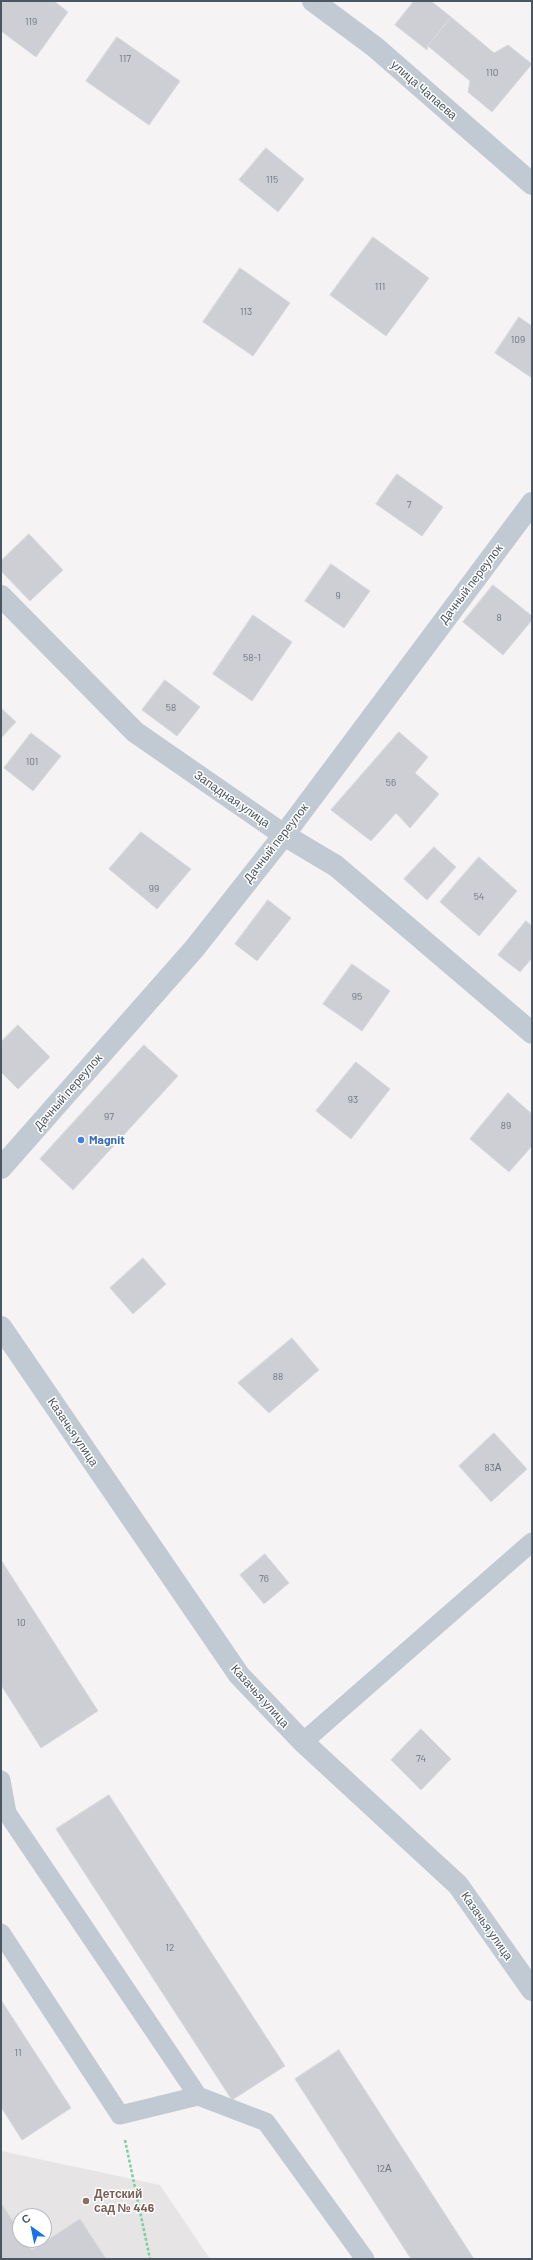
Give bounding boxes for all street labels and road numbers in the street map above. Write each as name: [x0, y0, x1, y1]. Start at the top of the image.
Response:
street label: улица Чапаева: [388, 57, 460, 123]
street label: Дачный переулок: [436, 541, 506, 627]
street label: Западная улица: [191, 767, 273, 831]
street label: Дачный переулок: [241, 801, 311, 885]
street label: Дачный переулок: [31, 1051, 105, 1133]
street label: Казачья улица: [45, 1395, 101, 1469]
street label: Казачья улица: [228, 1662, 292, 1730]
street label: Казачья улица: [458, 1889, 516, 1963]

